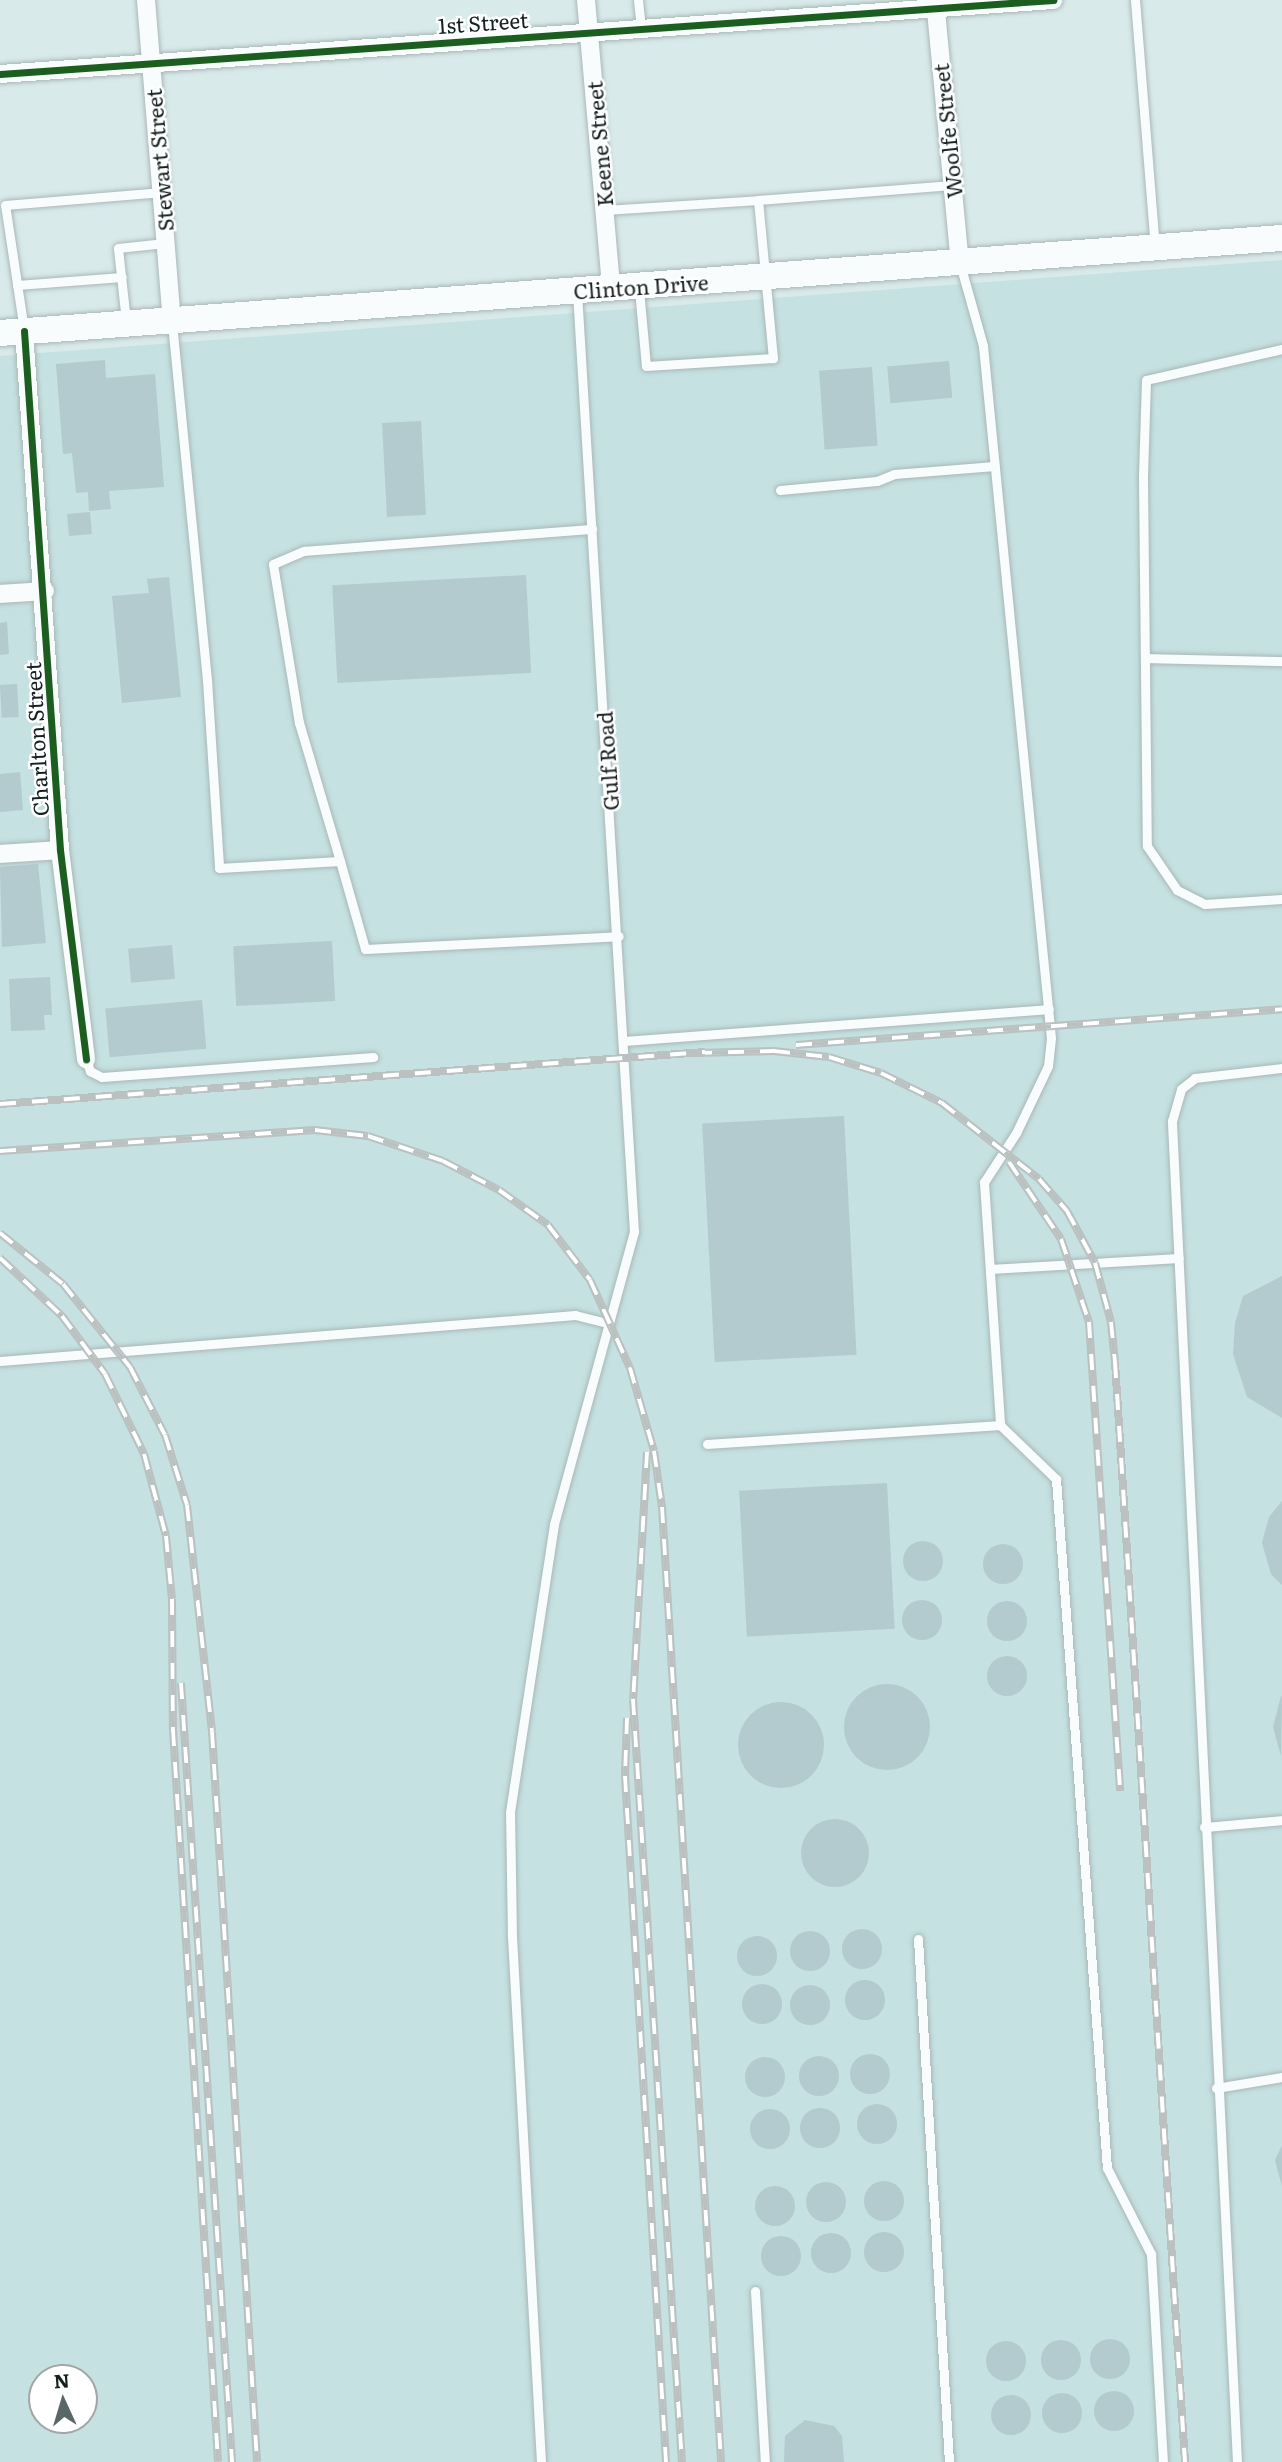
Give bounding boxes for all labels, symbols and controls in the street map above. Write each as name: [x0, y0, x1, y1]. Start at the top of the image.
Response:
street label: 1st Street: [437, 6, 529, 38]
street label: Woolfe Street: [927, 62, 967, 200]
street label: Keene Street: [581, 80, 617, 208]
street label: Stewart Street: [140, 88, 178, 232]
street label: Clinton Drive: [573, 269, 709, 303]
street label: Charlton Street: [19, 661, 53, 817]
street label: Gulf Road: [591, 711, 623, 811]
north arrow: [28, 2364, 98, 2434]
text: N: [53, 2366, 71, 2395]

